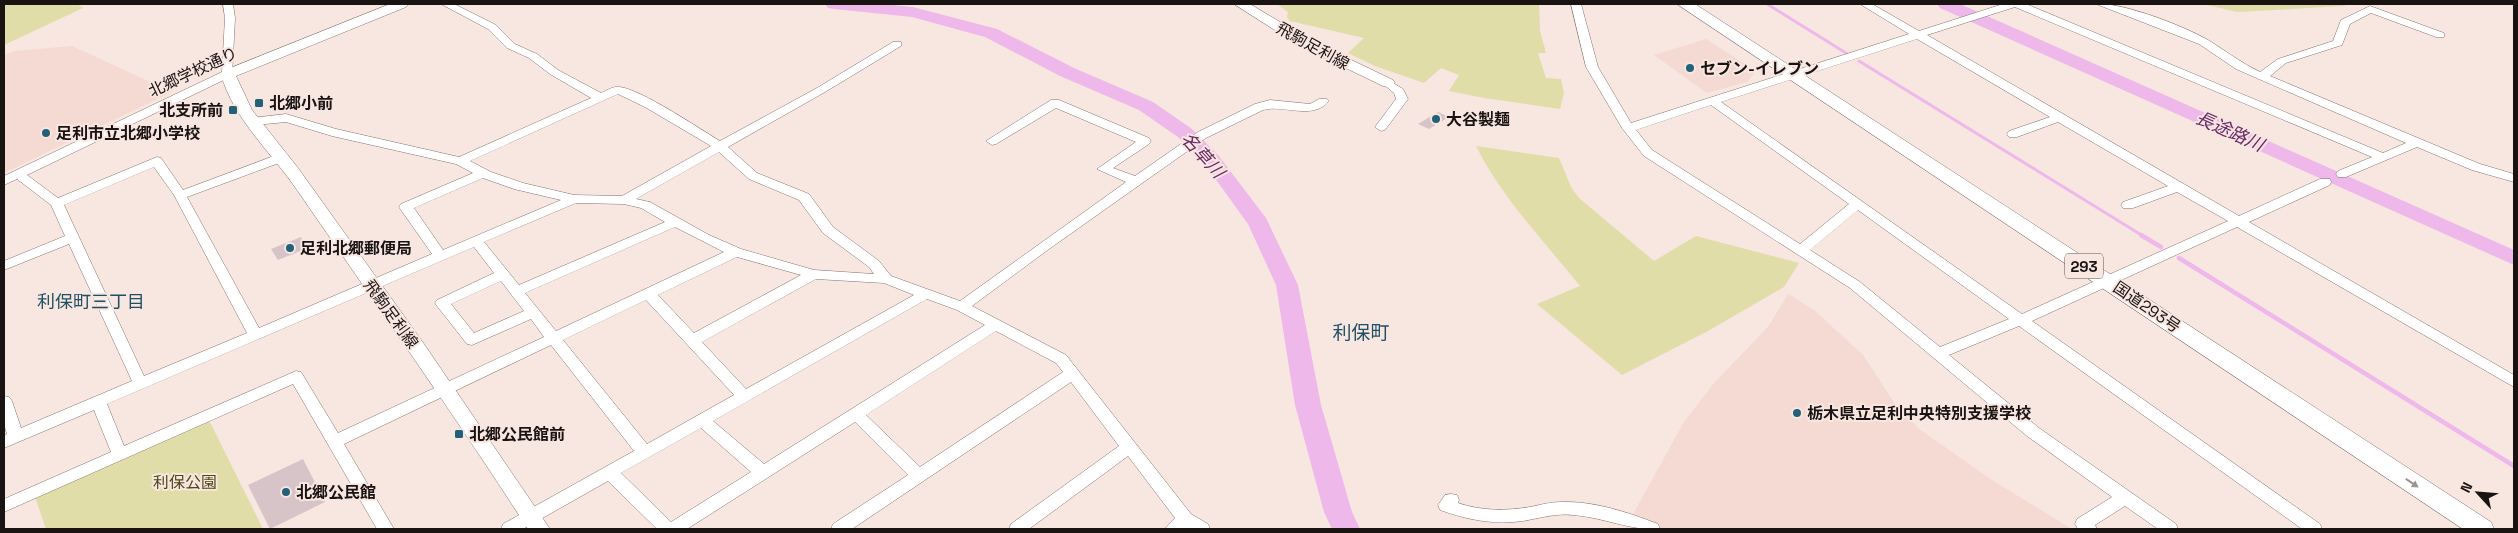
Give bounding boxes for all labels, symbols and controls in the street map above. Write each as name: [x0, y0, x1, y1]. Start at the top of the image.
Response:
street label: 飛駒足利線: [1273, 17, 1353, 75]
street label: 北郷学校通り: [145, 42, 241, 102]
place label: セブン-イレブン: [1700, 58, 1819, 79]
marker: セブン-イレブン: [1684, 62, 1696, 74]
place label: 北郷小前: [269, 93, 333, 114]
marker: 北郷小前: [253, 97, 265, 109]
place label: 北支所前: [159, 100, 223, 121]
marker: 北支所前: [227, 104, 239, 116]
water label: 長途路川: [2192, 106, 2269, 157]
place label: 大谷製麺: [1446, 109, 1510, 130]
marker: 大谷製麺: [1430, 113, 1442, 125]
place label: 足利市立北郷小学校: [56, 123, 200, 144]
marker: 足利市立北郷小学校: [40, 127, 52, 139]
water label: 名草川: [1176, 127, 1231, 184]
place label: 足利北郷郵便局: [300, 238, 412, 259]
marker: 足利北郷郵便局: [284, 242, 296, 254]
road number: 293: [2065, 254, 2103, 278]
street label: 飛駒足利線: [359, 275, 423, 353]
street label: 国道293号: [2109, 277, 2185, 337]
district label: 利保町三丁目: [37, 290, 145, 313]
district label: 利保町: [1332, 320, 1390, 345]
place label: 栃木県立足利中央特別支援学校: [1807, 403, 2031, 424]
marker: 栃木県立足利中央特別支援学校: [1791, 407, 1803, 419]
place label: 北郷公民館前: [469, 424, 565, 445]
marker: 北郷公民館前: [453, 428, 465, 440]
north arrow: [2453, 468, 2503, 518]
park label: 利保公園: [153, 472, 217, 493]
one-way arrow: [2406, 478, 2419, 488]
text: N: [2456, 479, 2476, 495]
place label: 北郷公民館: [296, 482, 376, 503]
marker: 北郷公民館: [280, 486, 292, 498]

